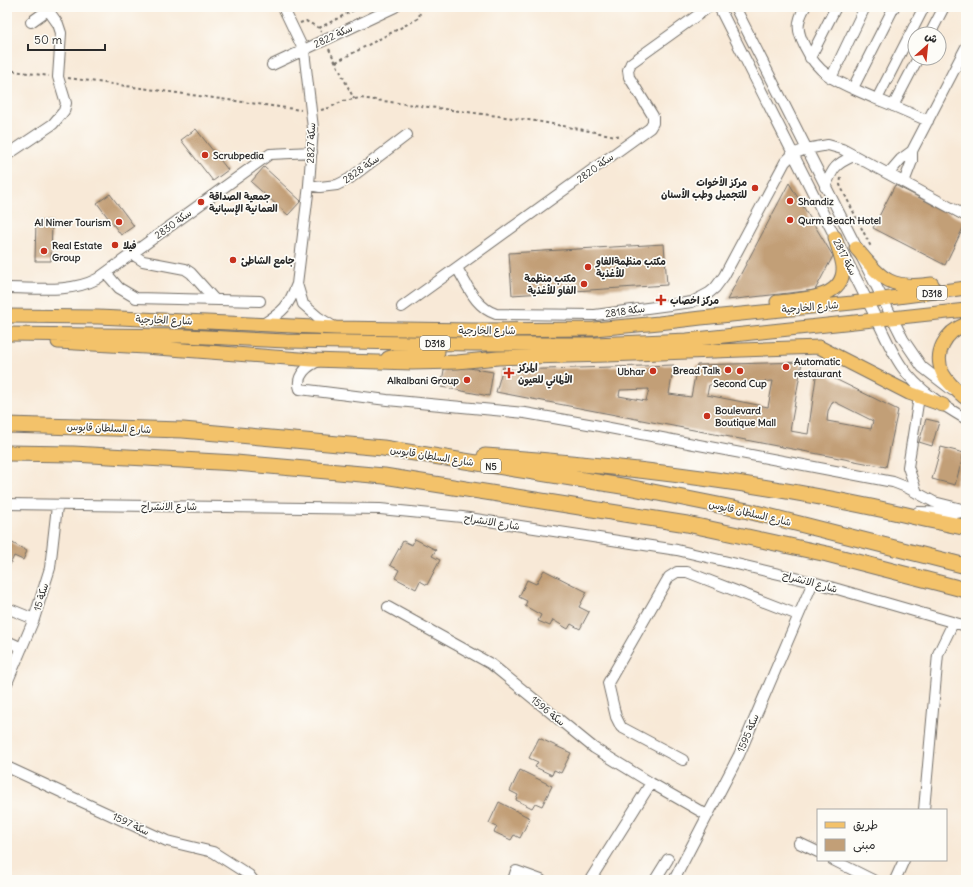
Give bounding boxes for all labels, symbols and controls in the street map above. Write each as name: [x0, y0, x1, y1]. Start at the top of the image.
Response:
street label: سكة 2822: [312, 21, 355, 51]
scale bar: [28, 26, 105, 52]
north arrow: [907, 26, 947, 66]
text: ش: [923, 28, 940, 46]
text: 50 m: [34, 32, 63, 47]
street label: سكة 2827: [304, 122, 318, 164]
place label: Scrubpedia: [213, 149, 264, 162]
marker: Scrubpedia: [200, 150, 210, 160]
street label: سكة 2820: [574, 150, 616, 186]
street label: سكة 2828: [340, 152, 382, 186]
place label: مركز الأخوات للتجميل وطب الأسنان: [661, 176, 747, 201]
marker: مركز الأخوات للتجميل وطب الأسنان: [750, 183, 760, 193]
place label: جمعية الصداقة العمانية الإسبانية: [209, 190, 278, 216]
place label: Shandiz: [798, 195, 834, 208]
marker: Shandiz: [785, 196, 795, 206]
marker: جمعية الصداقة العمانية الإسبانية: [196, 197, 206, 207]
street label: سكة 2830: [152, 206, 194, 242]
place label: Qurm Beach Hotel: [798, 214, 881, 227]
marker: Qurm Beach Hotel: [785, 215, 795, 225]
place label: Al Nimer Tourism: [35, 216, 111, 229]
marker: Al Nimer Tourism: [114, 217, 124, 227]
street label: سكة 2817: [830, 237, 860, 278]
place label: Real Estate Group: [52, 239, 103, 264]
place label: فيلا: [123, 239, 137, 252]
marker: فيلا: [110, 240, 120, 250]
marker: Real Estate Group: [39, 246, 49, 256]
place label: جامع الشاطئ: [241, 254, 295, 268]
marker: جامع الشاطئ: [228, 255, 238, 265]
place label: مكتب منظمةالفاو للأغذية: [595, 255, 666, 280]
marker: مكتب منظمةالفاو للأغذية: [583, 262, 593, 272]
place label: مكتب منظمة الفاو للأغذية: [524, 272, 576, 297]
marker: مكتب منظمة الفاو للأغذية: [579, 279, 589, 289]
road number: D318: [917, 286, 947, 300]
marker: مركز اخصاب: [655, 294, 667, 306]
place label: مركز اخصاب: [670, 294, 719, 307]
street label: شارع الخارجية: [781, 298, 839, 317]
street label: سكة 2818: [604, 302, 646, 320]
street label: شارع الخارجية: [135, 313, 193, 328]
street label: شارع الخارجية: [459, 324, 516, 338]
road number: D318: [420, 336, 450, 350]
place label: Automatic restaurant: [794, 355, 842, 380]
place label: المركز الألماني للعيون: [517, 361, 573, 389]
marker: Automatic restaurant: [781, 362, 791, 372]
place label: Bread Talk: [673, 364, 720, 377]
place label: Ubhar: [617, 365, 646, 378]
marker: Bread Talk: [723, 365, 733, 375]
marker: Ubhar: [648, 366, 658, 376]
marker: Second Cup: [735, 366, 745, 376]
marker: المركز الألماني للعيون: [503, 367, 515, 379]
place label: Alkalbani Group: [387, 374, 459, 387]
marker: Alkalbani Group: [462, 375, 472, 385]
place label: Second Cup: [713, 377, 767, 390]
place label: Boulevard Boutique Mall: [715, 404, 776, 429]
marker: Boulevard Boutique Mall: [702, 411, 712, 421]
street label: شارع السلطان قابوس: [67, 420, 152, 437]
street label: شارع السلطان قابوس: [389, 443, 475, 470]
road number: N5: [481, 459, 501, 473]
street label: شارع السلطان قابوس: [707, 497, 793, 530]
street label: شارع الانشراح: [141, 500, 197, 514]
street label: شارع الانشراح: [463, 511, 521, 534]
street label: شارع الانشراح: [781, 568, 839, 597]
street label: سكة 15: [31, 581, 51, 613]
street label: سكة 1596: [528, 693, 568, 729]
street label: سكة 1595: [734, 712, 762, 754]
legend: [817, 809, 947, 861]
street label: سكة 1597: [110, 810, 152, 838]
text: طريق: [853, 817, 878, 832]
text: مبنى: [853, 837, 876, 853]

